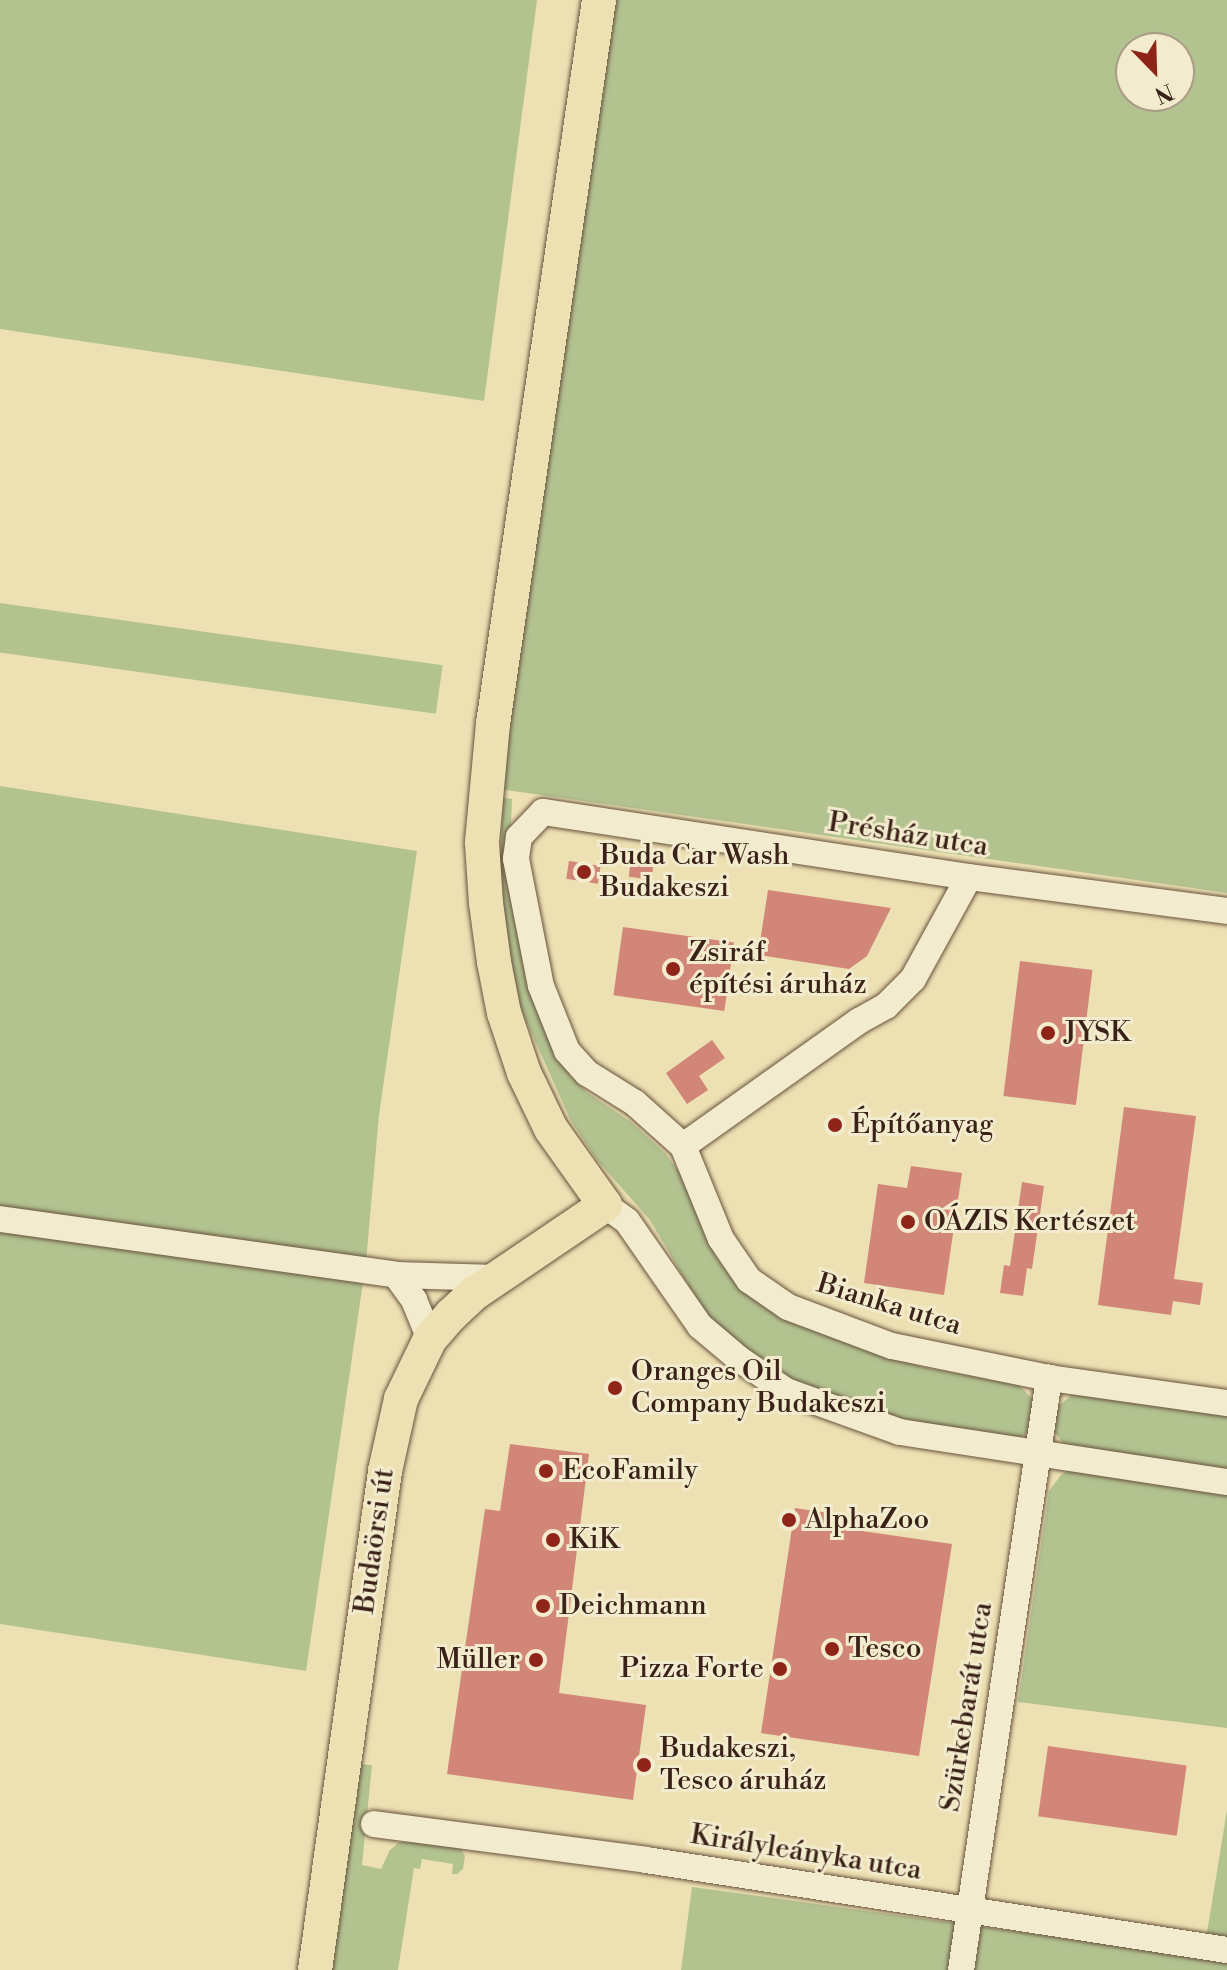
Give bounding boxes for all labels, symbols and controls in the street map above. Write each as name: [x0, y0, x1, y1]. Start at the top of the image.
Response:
north arrow: [1115, 32, 1195, 112]
text: N: [1151, 77, 1177, 109]
street label: Présház utca: [826, 806, 990, 864]
place label: Buda Car Wash Budakeszi: [600, 839, 789, 905]
marker: Buda Car Wash Budakeszi: [575, 863, 593, 881]
place label: Zsiráf építési áruház: [689, 936, 867, 1002]
marker: Zsiráf építési áruház: [664, 960, 682, 978]
place label: JYSK: [1064, 1016, 1131, 1050]
marker: JYSK: [1039, 1024, 1057, 1042]
place label: Építőanyag: [851, 1108, 994, 1142]
marker: Építőanyag: [826, 1116, 844, 1134]
place label: OÁZIS Kertészet: [924, 1205, 1135, 1239]
marker: OÁZIS Kertészet: [899, 1213, 917, 1231]
street label: Bianka utca: [813, 1267, 965, 1343]
place label: Oranges Oil Company Budakeszi: [631, 1355, 886, 1421]
marker: Oranges Oil Company Budakeszi: [606, 1379, 624, 1397]
place label: EcoFamily: [562, 1454, 698, 1488]
marker: EcoFamily: [537, 1462, 555, 1480]
street label: Budaörsi út: [348, 1466, 402, 1616]
place label: AlphaZoo: [805, 1503, 929, 1537]
marker: AlphaZoo: [780, 1511, 798, 1529]
place label: KiK: [569, 1523, 619, 1557]
marker: KiK: [544, 1531, 562, 1549]
place label: Deichmann: [559, 1589, 707, 1623]
marker: Deichmann: [534, 1597, 552, 1615]
street label: Szürkebarát utca: [934, 1600, 1000, 1814]
place label: Tesco: [848, 1632, 921, 1666]
marker: Tesco: [823, 1640, 841, 1658]
place label: Müller: [436, 1643, 520, 1677]
marker: Müller: [527, 1651, 545, 1669]
place label: Pizza Forte: [620, 1652, 764, 1686]
marker: Pizza Forte: [771, 1660, 789, 1678]
place label: Budakeszi, Tesco áruház: [660, 1732, 827, 1798]
marker: Budakeszi, Tesco áruház: [635, 1756, 653, 1774]
street label: Királyleányka utca: [688, 1818, 924, 1888]

